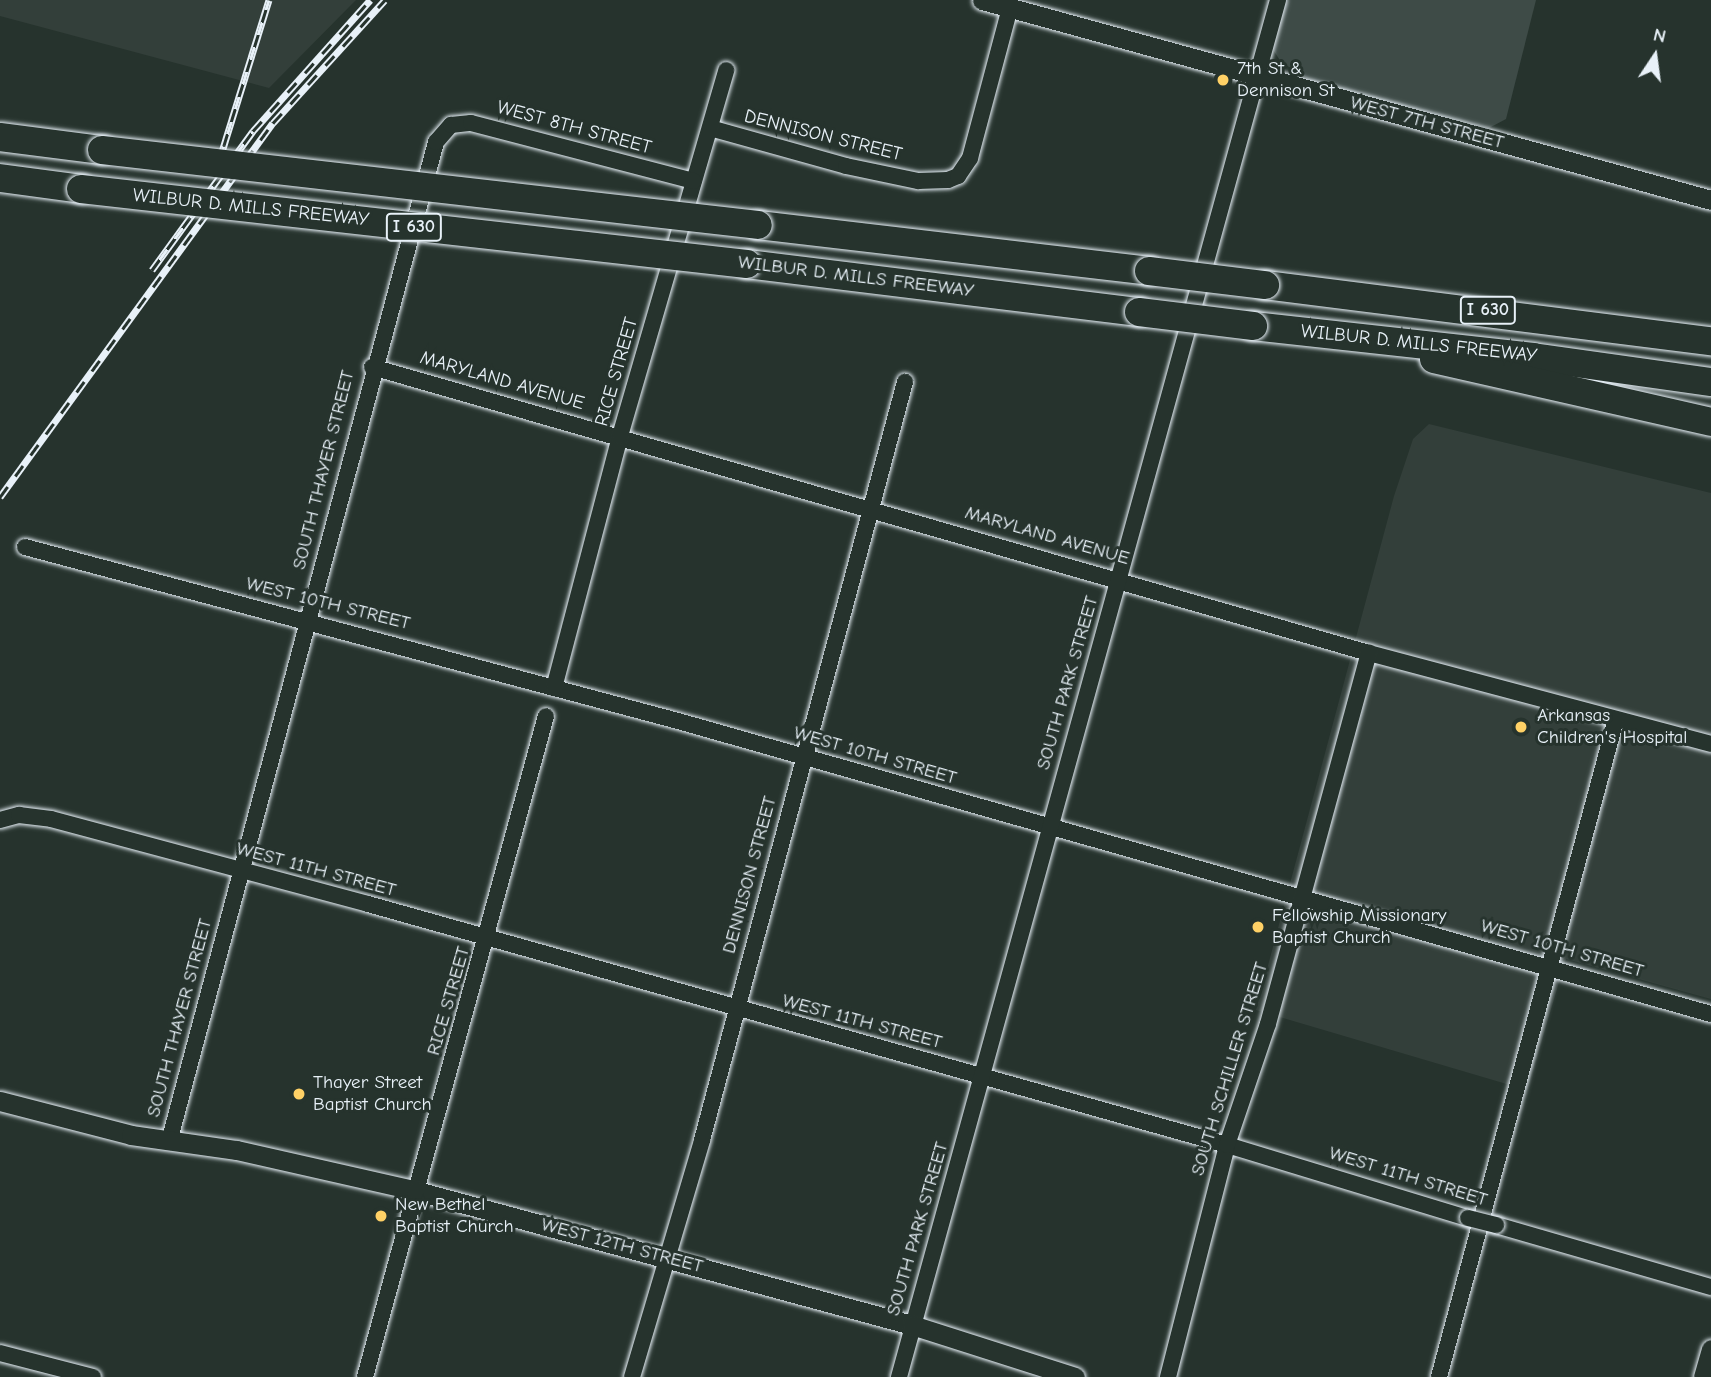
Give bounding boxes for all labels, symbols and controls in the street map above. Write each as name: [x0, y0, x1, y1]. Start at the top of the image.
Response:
north arrow: [1620, 21, 1690, 91]
text: N: [1651, 23, 1668, 48]
place label: 7th St & Dennison St: [1237, 58, 1334, 102]
marker: 7th St & Dennison St: [1215, 72, 1231, 88]
street label: WEST 7TH STREET: [1348, 92, 1506, 154]
street label: WEST 8TH STREET: [494, 96, 654, 160]
street label: DENNISON STREET: [742, 105, 904, 167]
street label: WILBUR D. MILLS FREEWAY: [132, 184, 370, 232]
road number: I 630: [384, 212, 444, 242]
street label: WILBUR D. MILLS FREEWAY: [737, 251, 975, 303]
road number: I 630: [1458, 296, 1518, 324]
street label: RICE STREET: [591, 315, 643, 429]
street label: WILBUR D. MILLS FREEWAY: [1300, 320, 1538, 368]
street label: MARYLAND AVENUE: [417, 347, 587, 415]
street label: SOUTH THAYER STREET: [288, 368, 360, 572]
street label: MARYLAND AVENUE: [962, 502, 1132, 570]
street label: WEST 10TH STREET: [244, 573, 412, 635]
street label: SOUTH PARK STREET: [1032, 594, 1104, 772]
place label: Arkansas Children's Hospital: [1537, 705, 1687, 749]
marker: Arkansas Children's Hospital: [1511, 717, 1531, 737]
street label: WEST 10TH STREET: [791, 722, 959, 790]
street label: DENNISON STREET: [718, 794, 782, 956]
street label: WEST 11TH STREET: [234, 838, 398, 902]
place label: Fellowship Missionary Baptist Church: [1272, 905, 1447, 949]
street label: WEST 10TH STREET: [1478, 915, 1646, 983]
street label: SOUTH THAYER STREET: [143, 916, 217, 1120]
marker: Fellowship Missionary Baptist Church: [1250, 919, 1266, 935]
street label: RICE STREET: [423, 944, 475, 1058]
street label: SOUTH SCHILLER STREET: [1187, 960, 1273, 1178]
street label: WEST 11TH STREET: [780, 990, 944, 1054]
place label: Thayer Street Baptist Church: [313, 1072, 432, 1116]
marker: Thayer Street Baptist Church: [291, 1086, 307, 1102]
street label: SOUTH PARK STREET: [882, 1140, 954, 1318]
street label: WEST 11TH STREET: [1326, 1142, 1490, 1212]
place label: New Bethel Baptist Church: [395, 1194, 514, 1238]
marker: New Bethel Baptist Church: [373, 1208, 389, 1224]
street label: WEST 12TH STREET: [539, 1213, 705, 1279]

